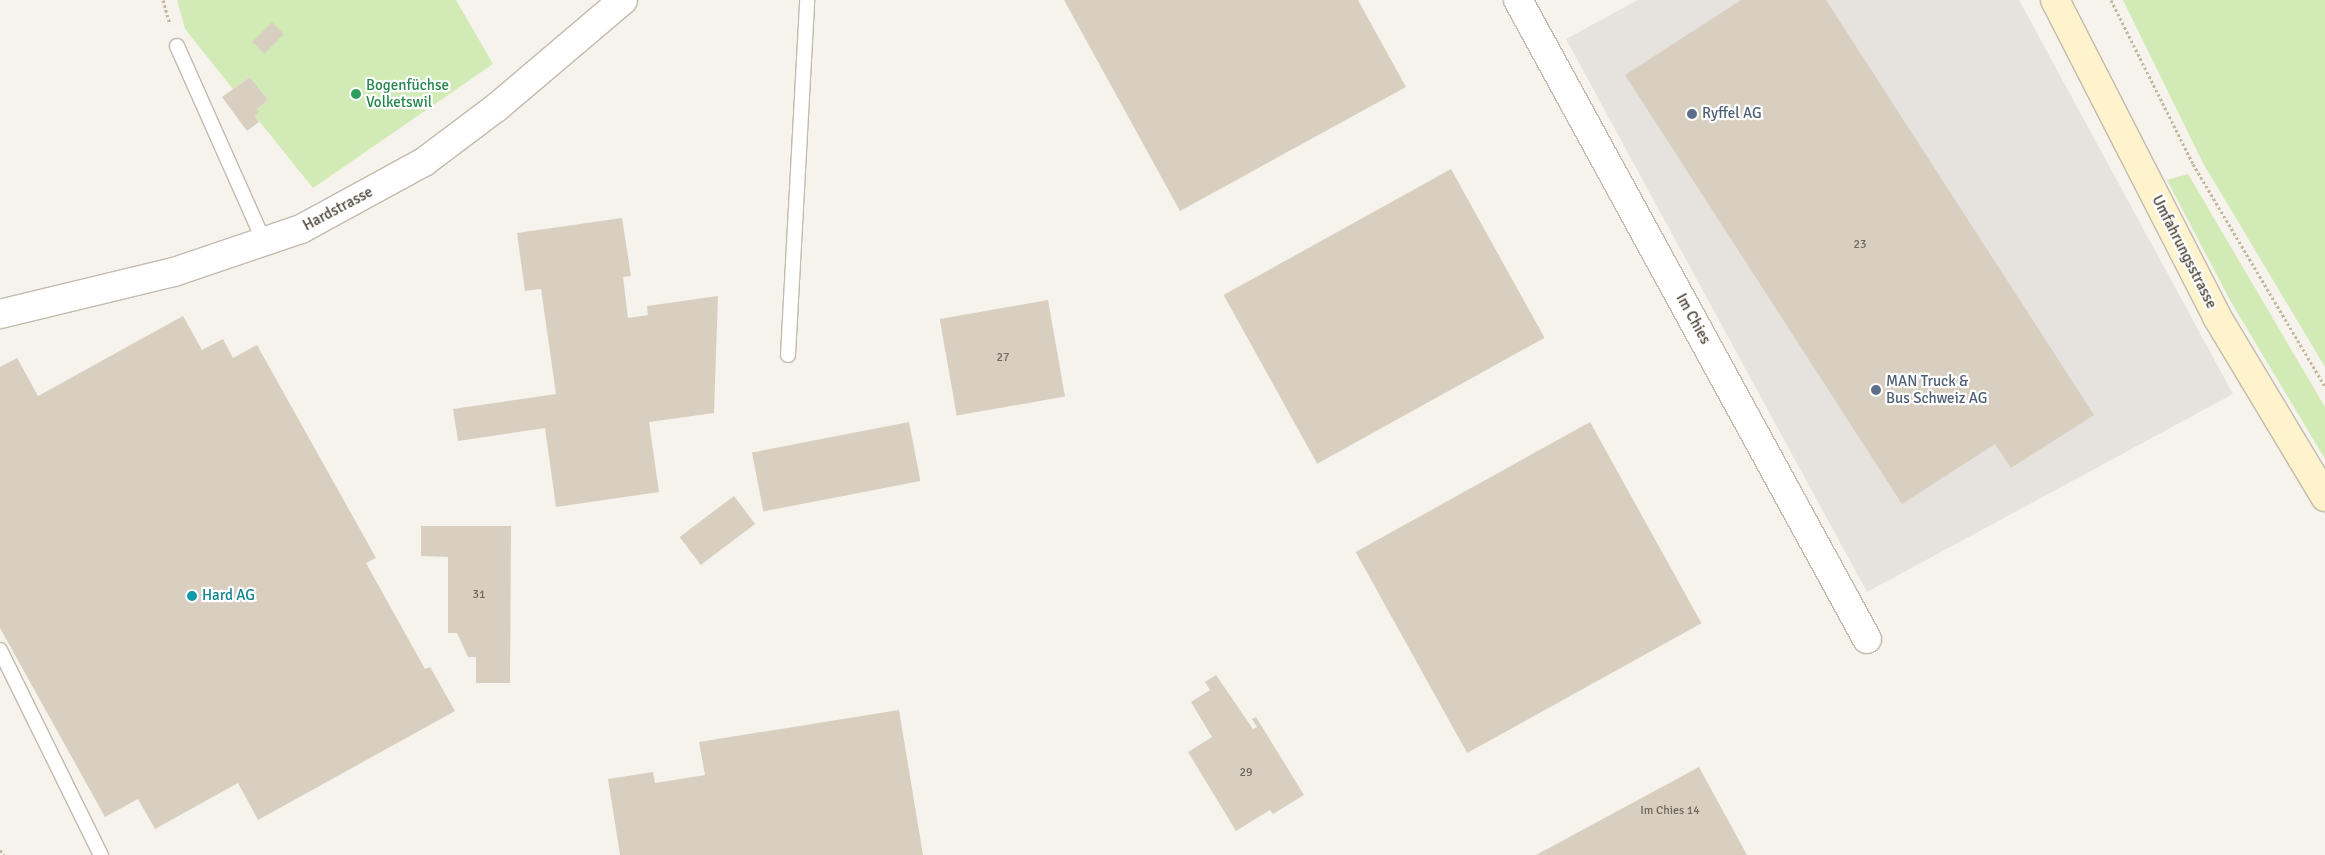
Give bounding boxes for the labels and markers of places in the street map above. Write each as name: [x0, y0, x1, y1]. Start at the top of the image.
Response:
place label: Bogenfüchse Volketswil: [366, 76, 449, 111]
marker: Bogenfüchse Volketswil: [350, 88, 362, 100]
place label: Ryffel AG: [1702, 105, 1762, 123]
marker: Ryffel AG: [1686, 108, 1698, 120]
place label: MAN Truck & Bus Schweiz AG: [1886, 372, 1987, 407]
marker: MAN Truck & Bus Schweiz AG: [1870, 384, 1882, 396]
place label: Hard AG: [202, 587, 255, 605]
marker: Hard AG: [186, 590, 198, 602]

